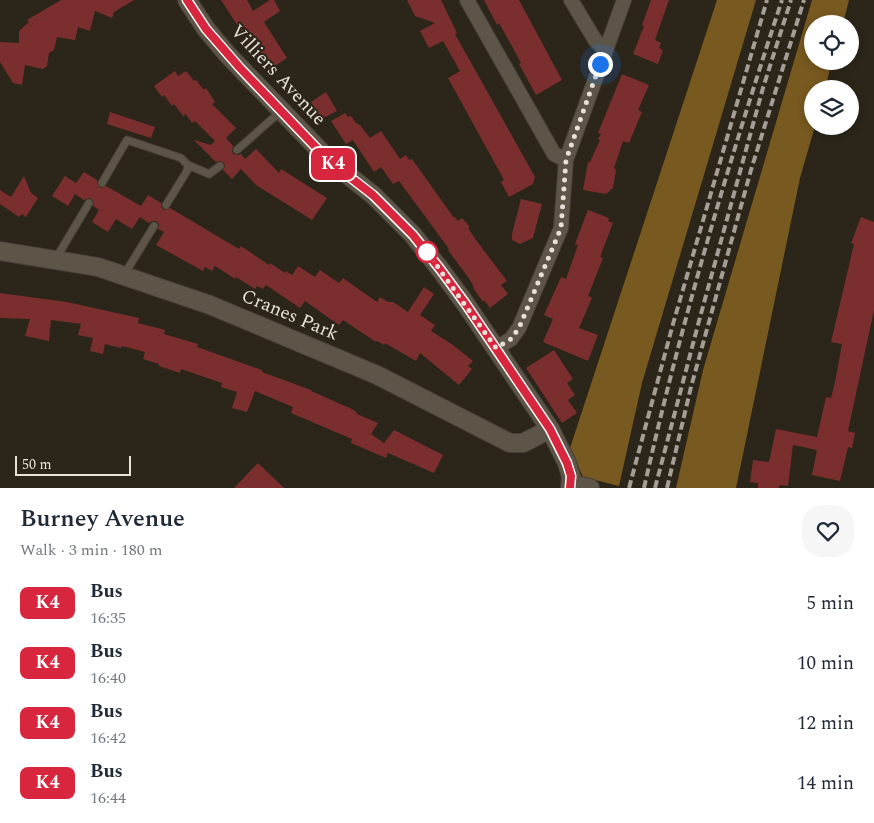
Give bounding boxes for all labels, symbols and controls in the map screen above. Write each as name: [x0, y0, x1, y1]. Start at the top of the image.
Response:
map controls: [804, 15, 859, 135]
button: locate: [804, 15, 859, 70]
street label: Villiers Avenue: [223, 18, 333, 132]
your location: [588, 52, 613, 77]
button: layers: [804, 80, 859, 135]
line badge: K4: [310, 148, 356, 180]
text: K4: [321, 150, 345, 177]
unlabelled marker: [416, 241, 438, 263]
street label: Cranes Park: [237, 281, 344, 349]
scale bar: [15, 453, 131, 476]
text: 50 m: [22, 454, 52, 475]
text: Burney Avenue: [20, 501, 185, 537]
button: heart: [802, 505, 854, 557]
text: Walk · 3 min · 180 m: [20, 538, 163, 562]
text: Bus: [90, 577, 123, 606]
text: K4: [35, 589, 60, 616]
text: 5 min: [806, 589, 854, 618]
text: 16:35: [90, 606, 126, 630]
text: Bus: [90, 637, 123, 666]
text: K4: [35, 649, 60, 676]
text: 10 min: [797, 649, 854, 678]
text: 16:40: [90, 666, 126, 690]
text: Bus: [90, 697, 123, 726]
text: K4: [35, 709, 60, 736]
text: 12 min: [797, 709, 854, 738]
text: 16:42: [90, 726, 126, 750]
text: Bus: [90, 757, 123, 786]
text: K4: [35, 769, 60, 796]
text: 14 min: [797, 769, 854, 798]
text: 16:44: [90, 786, 126, 810]

